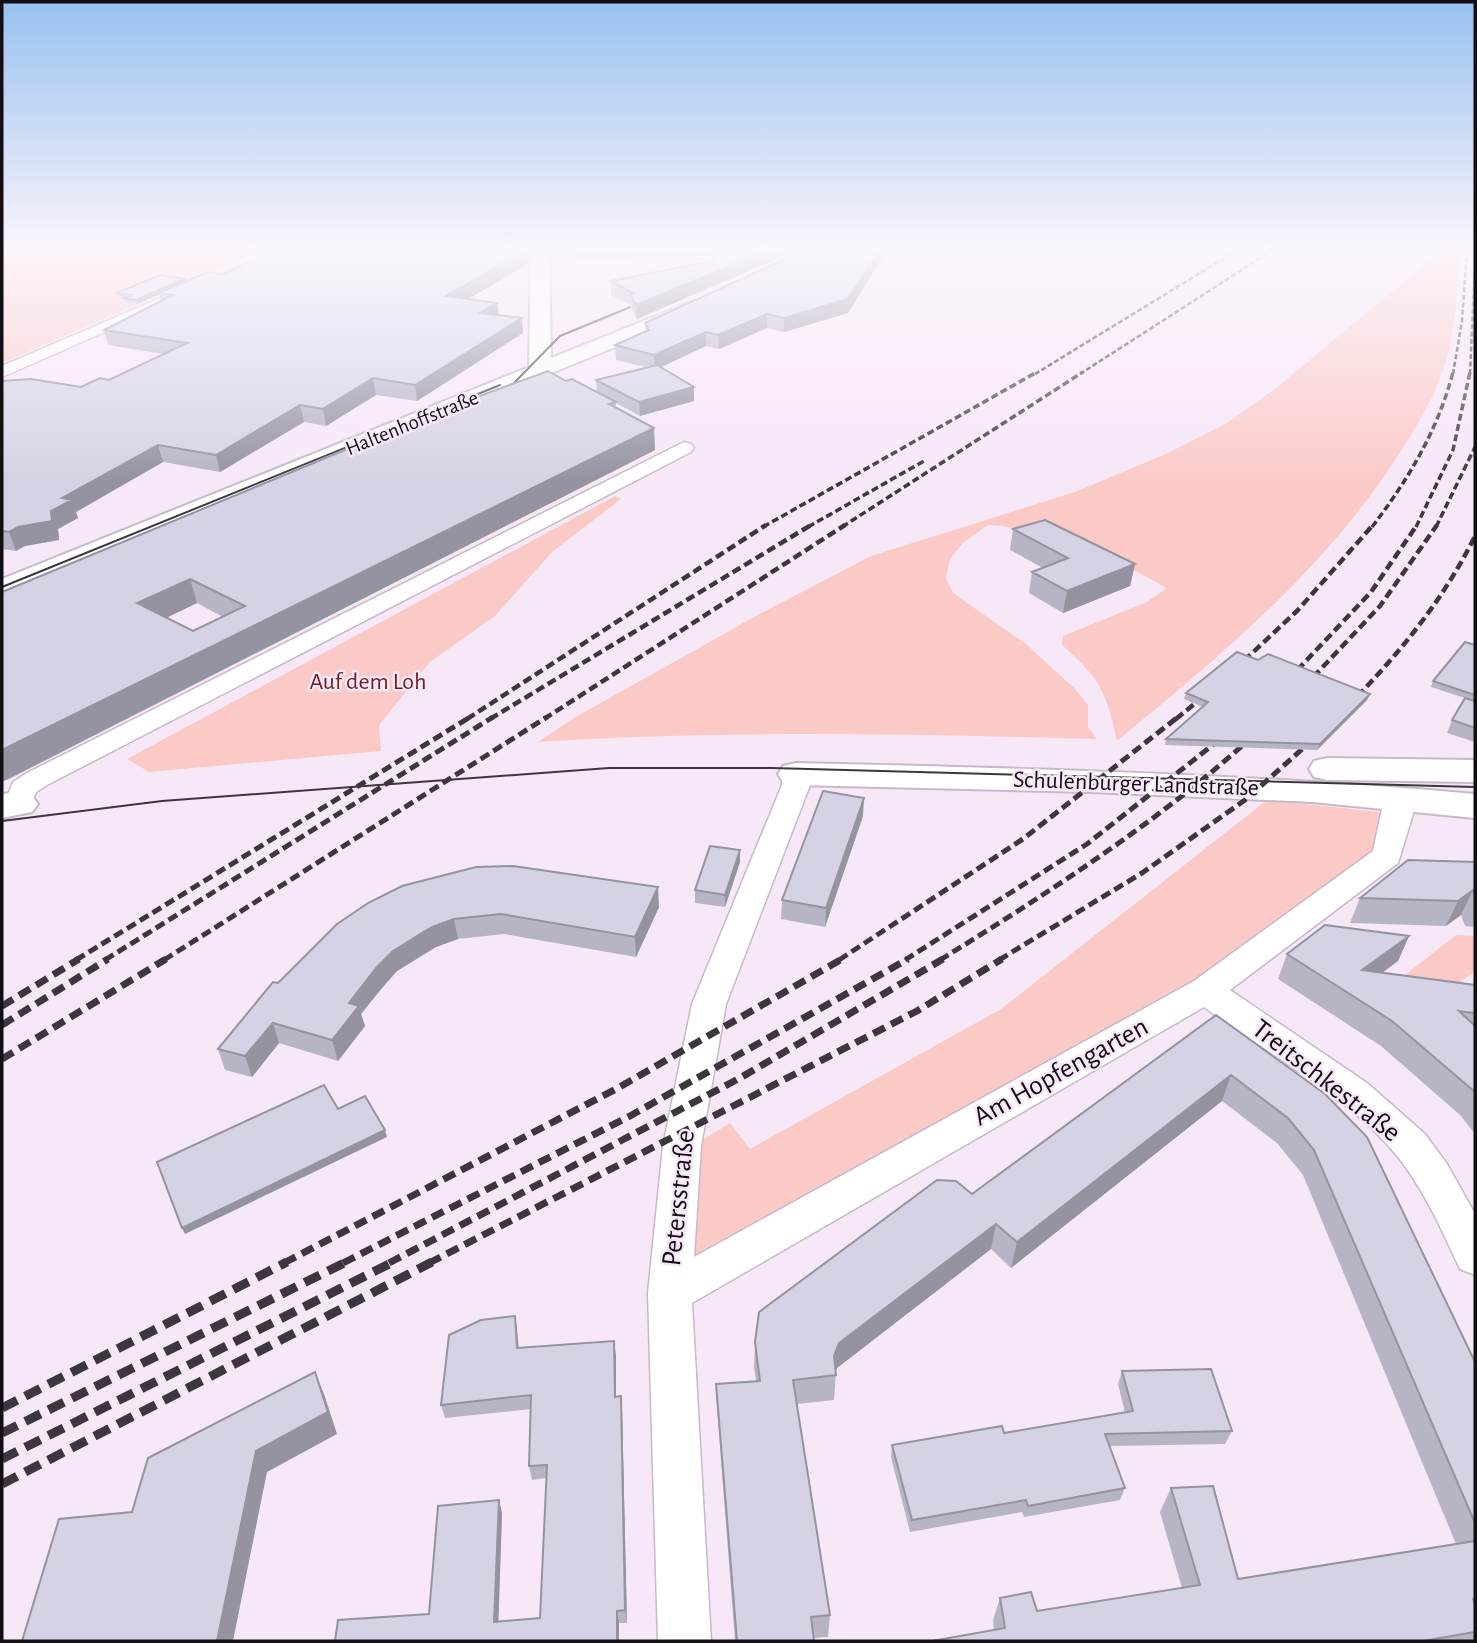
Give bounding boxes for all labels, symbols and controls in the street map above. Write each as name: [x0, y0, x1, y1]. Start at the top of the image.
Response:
street label: Haltenhoffstraße: [343, 387, 481, 459]
park label: Auf dem Loh: [309, 670, 427, 694]
street label: Schulenburger Landstraße: [1013, 768, 1259, 800]
street label: Am Hopfengarten: [969, 1012, 1153, 1132]
street label: Treitschkestraße: [1246, 1015, 1406, 1147]
street label: Petersstraße: [658, 1129, 700, 1267]

